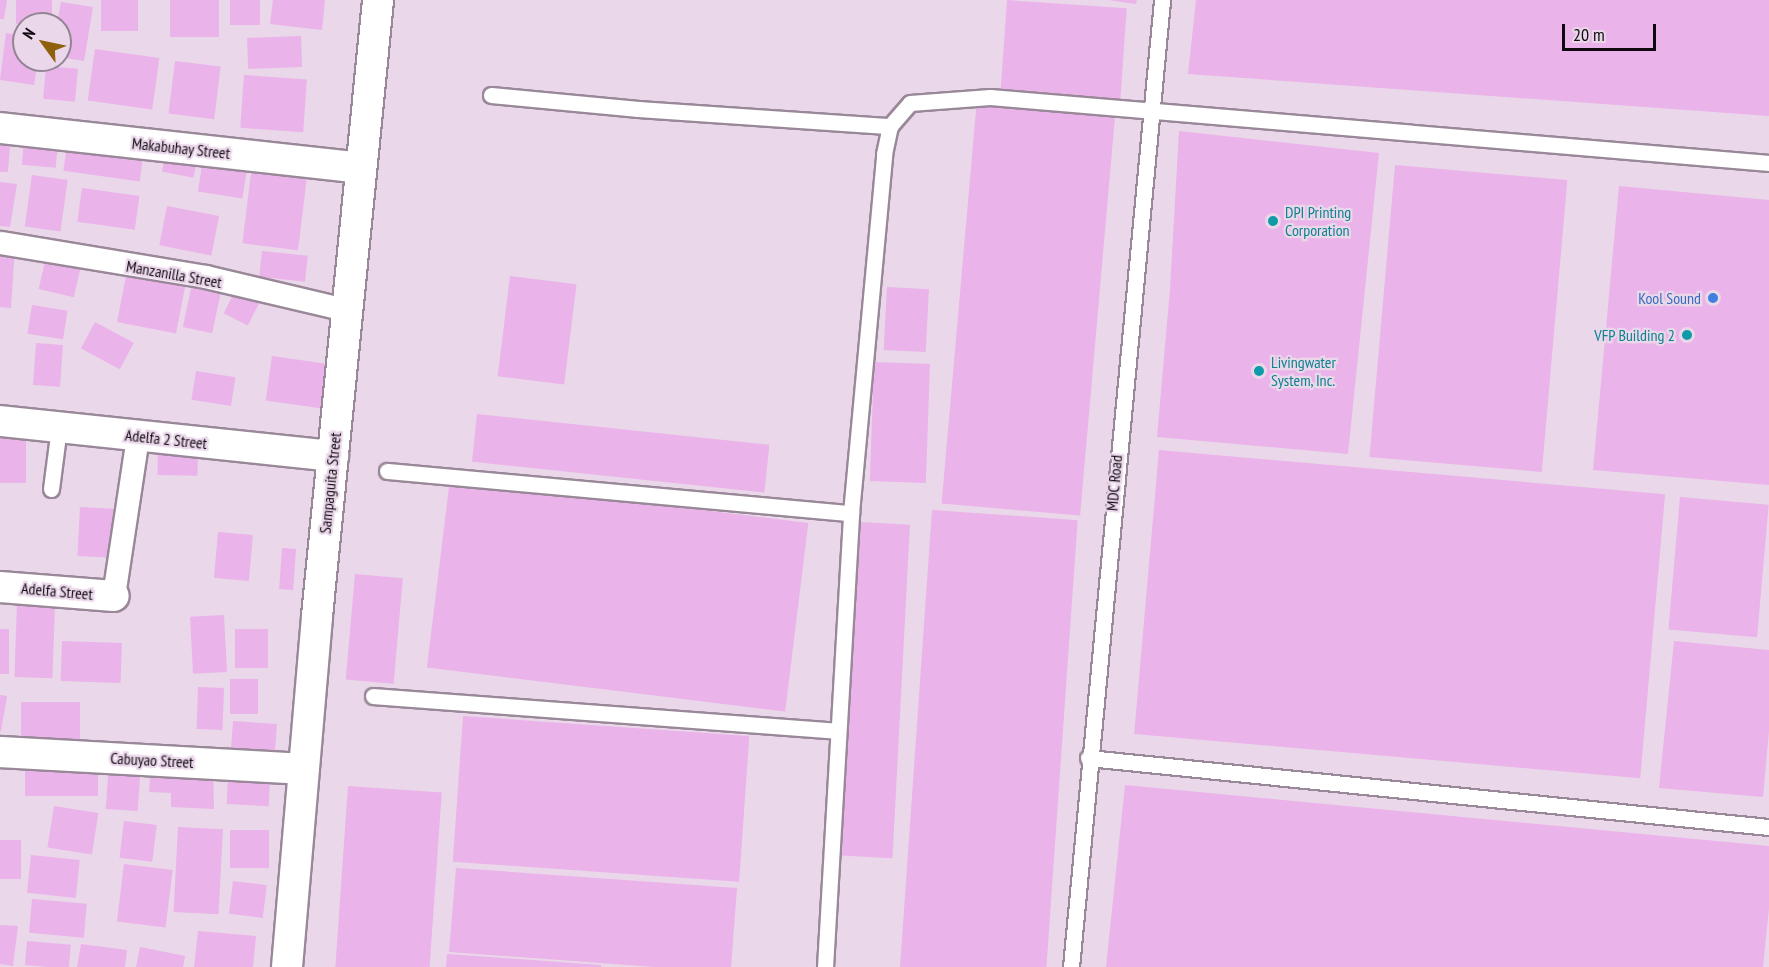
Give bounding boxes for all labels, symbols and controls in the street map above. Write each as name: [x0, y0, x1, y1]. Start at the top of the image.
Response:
north arrow: [12, 12, 72, 72]
scale bar: [1565, 12, 1660, 50]
text: 20 m: [1573, 23, 1605, 46]
text: N: [18, 24, 39, 42]
street label: Makabuhay Street: [131, 133, 231, 163]
place label: DPI Printing Corporation: [1285, 202, 1351, 240]
marker: DPI Printing Corporation: [1266, 214, 1280, 228]
street label: Manzanilla Street: [125, 256, 223, 292]
place label: Kool Sound: [1638, 288, 1701, 308]
marker: Kool Sound: [1706, 291, 1720, 305]
place label: VFP Building 2: [1594, 325, 1675, 345]
marker: VFP Building 2: [1680, 328, 1694, 342]
place label: Livingwater System, Inc.: [1271, 352, 1336, 390]
marker: Livingwater System, Inc.: [1252, 364, 1266, 378]
street label: Adelfa 2 Street: [124, 425, 208, 453]
street label: Sampaguita Street: [315, 431, 345, 535]
street label: MDC Road: [1102, 454, 1126, 512]
street label: Adelfa Street: [20, 578, 94, 604]
street label: Cabuyao Street: [110, 748, 194, 772]

